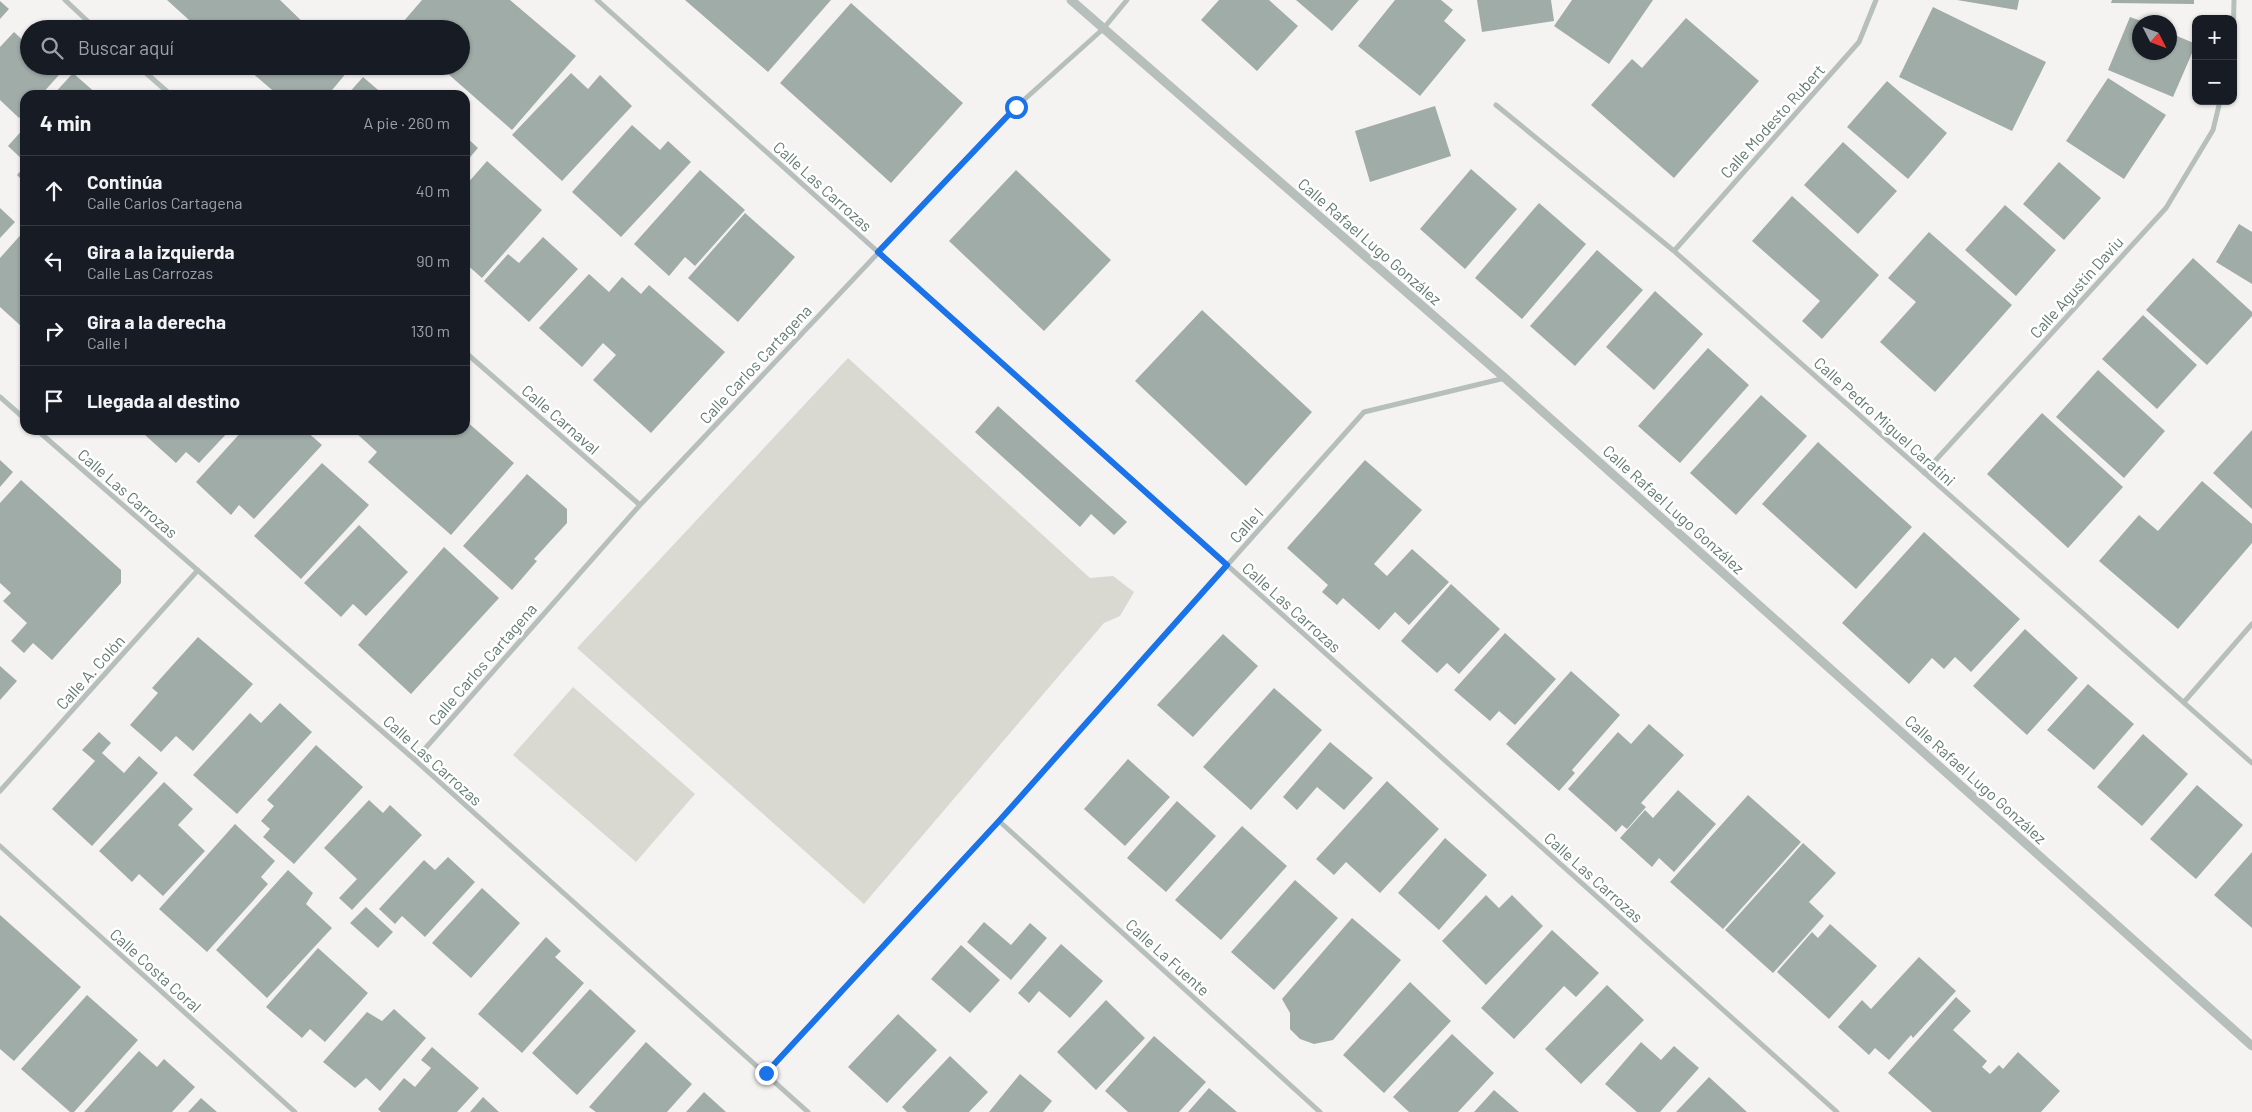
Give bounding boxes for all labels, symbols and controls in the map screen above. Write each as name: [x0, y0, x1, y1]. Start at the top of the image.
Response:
north arrow: [2132, 15, 2177, 60]
map controls: [2192, 15, 2237, 105]
button: +: [2192, 15, 2237, 60]
search box: [20, 20, 470, 75]
icon: search: [38, 34, 66, 62]
text: Buscar aquí: [78, 36, 174, 59]
street label: Calle Modesto Rubert: [1716, 60, 1828, 182]
button: −: [2192, 60, 2237, 105]
route start: [1005, 96, 1028, 119]
text: 4 min: [40, 110, 91, 135]
text: A pie · 260 m: [364, 113, 450, 132]
street label: Calle Las Carrozas: [770, 137, 876, 235]
text: Continúa: [87, 170, 162, 193]
street label: Calle Rafael Lugo González: [1294, 174, 1446, 308]
icon: ahead: [40, 177, 68, 205]
text: 40 m: [416, 181, 450, 200]
text: Calle Carlos Cartagena: [87, 193, 242, 212]
street label: Calle Agustín Daviu: [2025, 232, 2127, 342]
text: Gira a la izquierda: [87, 240, 235, 263]
icon: left: [40, 247, 68, 275]
text: 90 m: [416, 251, 450, 270]
text: Calle Las Carrozas: [87, 263, 213, 282]
street label: Calle Carlos Cartagena: [695, 301, 815, 427]
text: Gira a la derecha: [87, 310, 226, 333]
icon: right: [40, 317, 68, 345]
text: 130 m: [411, 321, 450, 340]
text: Calle I: [87, 333, 128, 352]
street label: Calle Pedro Miguel Caratini: [1811, 353, 1959, 489]
street label: Calle Carnaval: [518, 380, 604, 458]
icon: arrive: [40, 387, 68, 415]
text: Llegada al destino: [87, 389, 240, 412]
street label: Calle Rafael Lugo González: [1599, 440, 1749, 578]
street label: Calle Las Carrozas: [74, 444, 182, 542]
street label: Calle I: [1225, 503, 1267, 547]
street label: Calle Las Carrozas: [1239, 558, 1345, 656]
street label: Calle Carlos Cartagena: [424, 599, 540, 729]
street label: Calle A. Colón: [52, 631, 128, 713]
street label: Calle Rafael Lugo González: [1901, 710, 2051, 848]
street label: Calle Las Carrozas: [380, 711, 486, 809]
street label: Calle Las Carrozas: [1541, 828, 1647, 926]
street label: Calle La Fuente: [1122, 914, 1214, 1000]
street label: Calle Costa Coral: [106, 924, 206, 1016]
route end: [755, 1062, 778, 1085]

